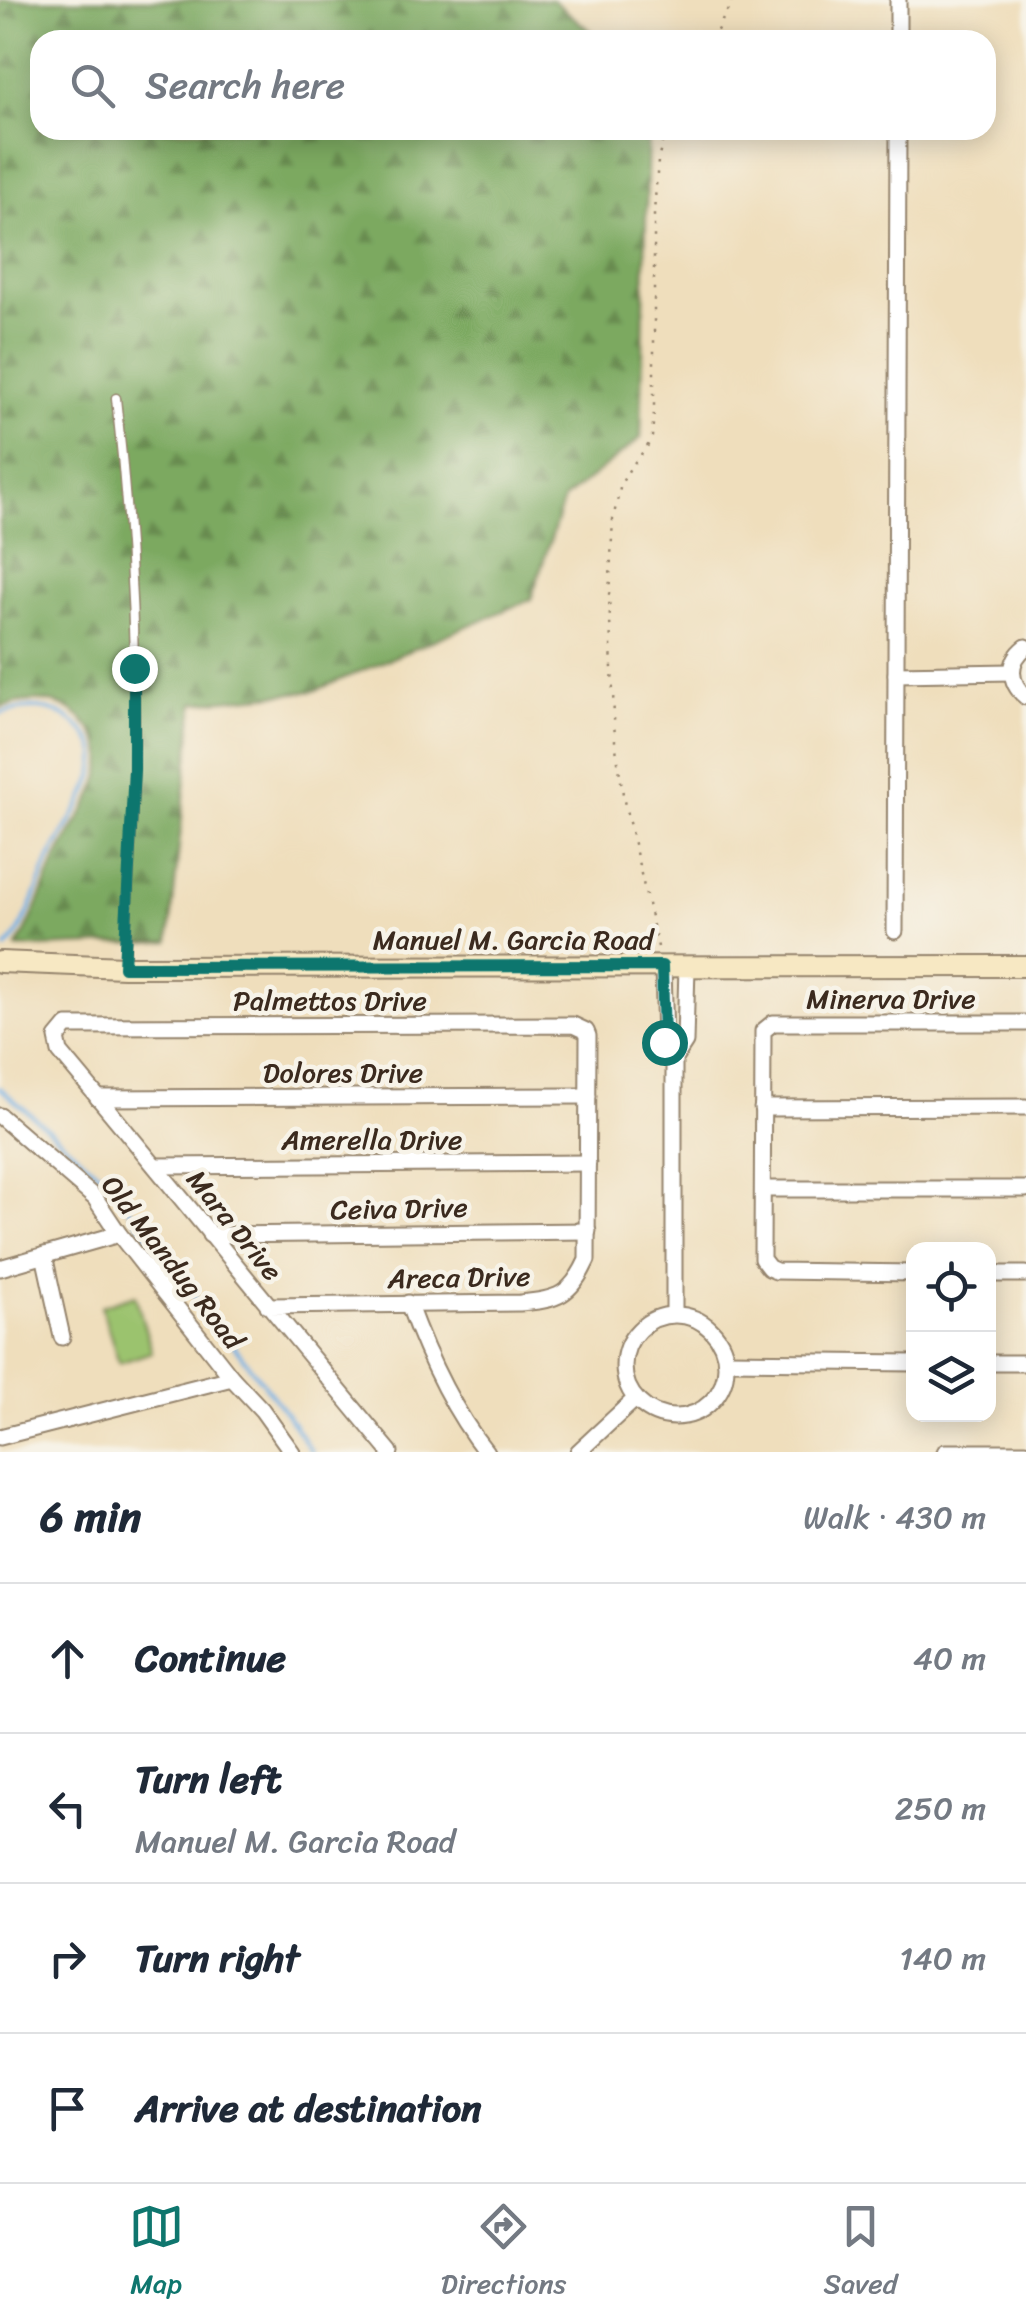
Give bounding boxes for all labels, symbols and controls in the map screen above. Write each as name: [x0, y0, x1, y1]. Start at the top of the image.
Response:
search box: [30, 30, 996, 140]
text: Search here: [145, 52, 345, 119]
icon: search: [65, 58, 120, 113]
route end: [112, 646, 158, 692]
street label: Manuel M. Garcia Road: [373, 915, 655, 964]
street label: Minerva Drive: [806, 974, 976, 1023]
street label: Palmettos Drive: [233, 976, 427, 1025]
route start: [642, 1020, 688, 1066]
street label: Dolores Drive: [263, 1048, 423, 1097]
street label: Amerella Drive: [281, 1115, 462, 1164]
street label: Mara Drive: [174, 1158, 296, 1292]
street label: Old Mandug Road: [88, 1164, 258, 1362]
street label: Ceiva Drive: [330, 1183, 468, 1234]
map controls: [906, 1242, 996, 1422]
button: locate: [906, 1242, 996, 1332]
street label: Areca Drive: [386, 1252, 531, 1303]
button: layers: [906, 1332, 996, 1422]
text: 6 min: [40, 1480, 141, 1554]
text: Walk · 430 m: [803, 1489, 986, 1546]
text: Continue: [135, 1625, 286, 1692]
text: 40 m: [913, 1630, 986, 1687]
icon: ahead: [40, 1631, 95, 1686]
text: Turn left: [135, 1746, 281, 1813]
text: 250 m: [895, 1780, 986, 1837]
icon: left: [40, 1781, 95, 1836]
text: Manuel M. Garcia Road: [135, 1813, 455, 1870]
text: Turn right: [135, 1925, 300, 1992]
text: 140 m: [899, 1930, 986, 1987]
icon: right: [40, 1931, 95, 1986]
text: Arrive at destination: [135, 2075, 482, 2142]
icon: arrive: [40, 2081, 95, 2136]
tab: Map: [129, 2199, 184, 2308]
tab: Directions: [441, 2199, 566, 2308]
tab: Saved: [824, 2199, 897, 2308]

